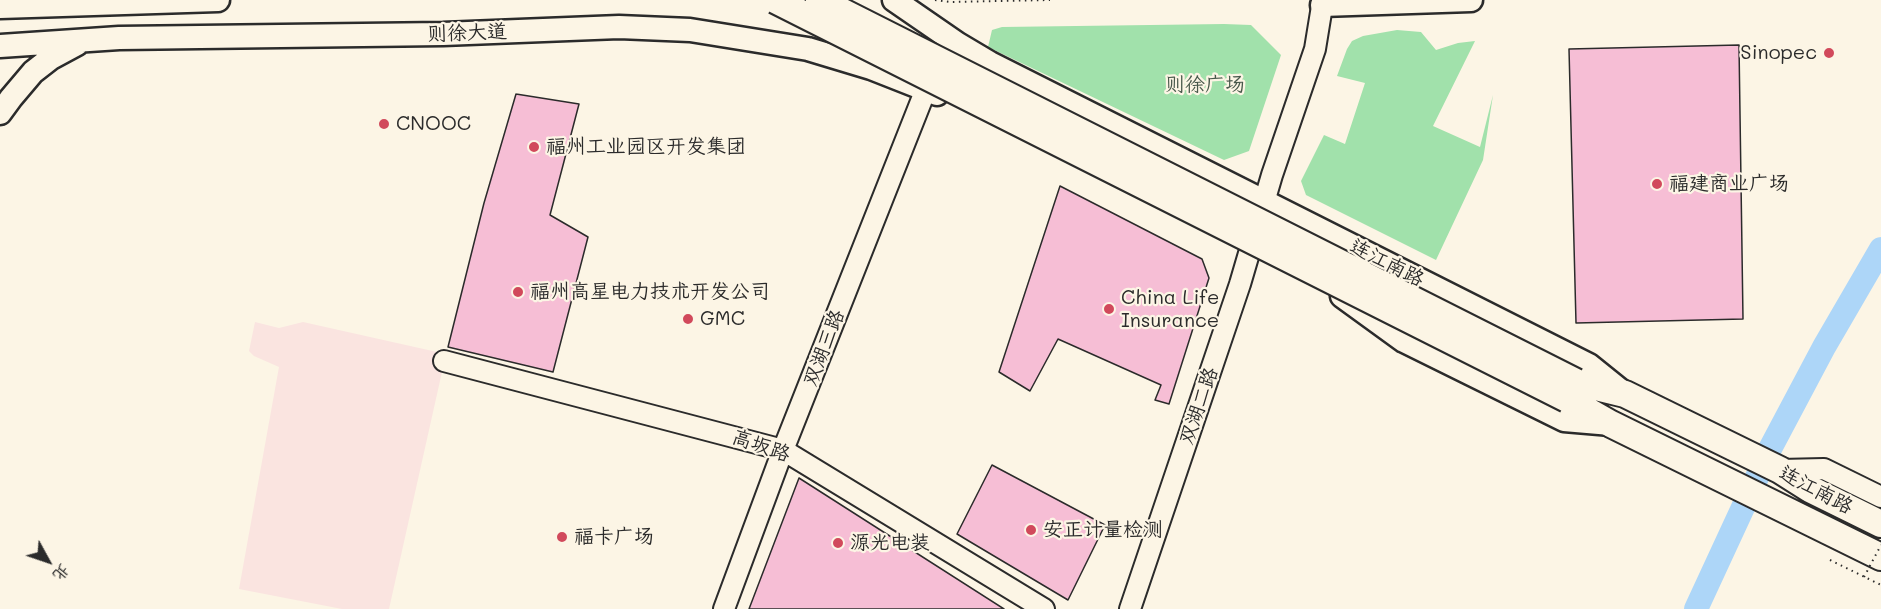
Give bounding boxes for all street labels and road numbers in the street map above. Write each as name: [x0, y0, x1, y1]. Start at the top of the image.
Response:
street label: 则徐大道: [427, 20, 507, 46]
street label: 连江南路: [1346, 234, 1428, 292]
street label: 双湖三路: [798, 306, 850, 390]
street label: 双湖二路: [1175, 364, 1223, 448]
street label: 高坂路: [729, 425, 793, 467]
street label: 连江南路: [1775, 461, 1857, 519]

